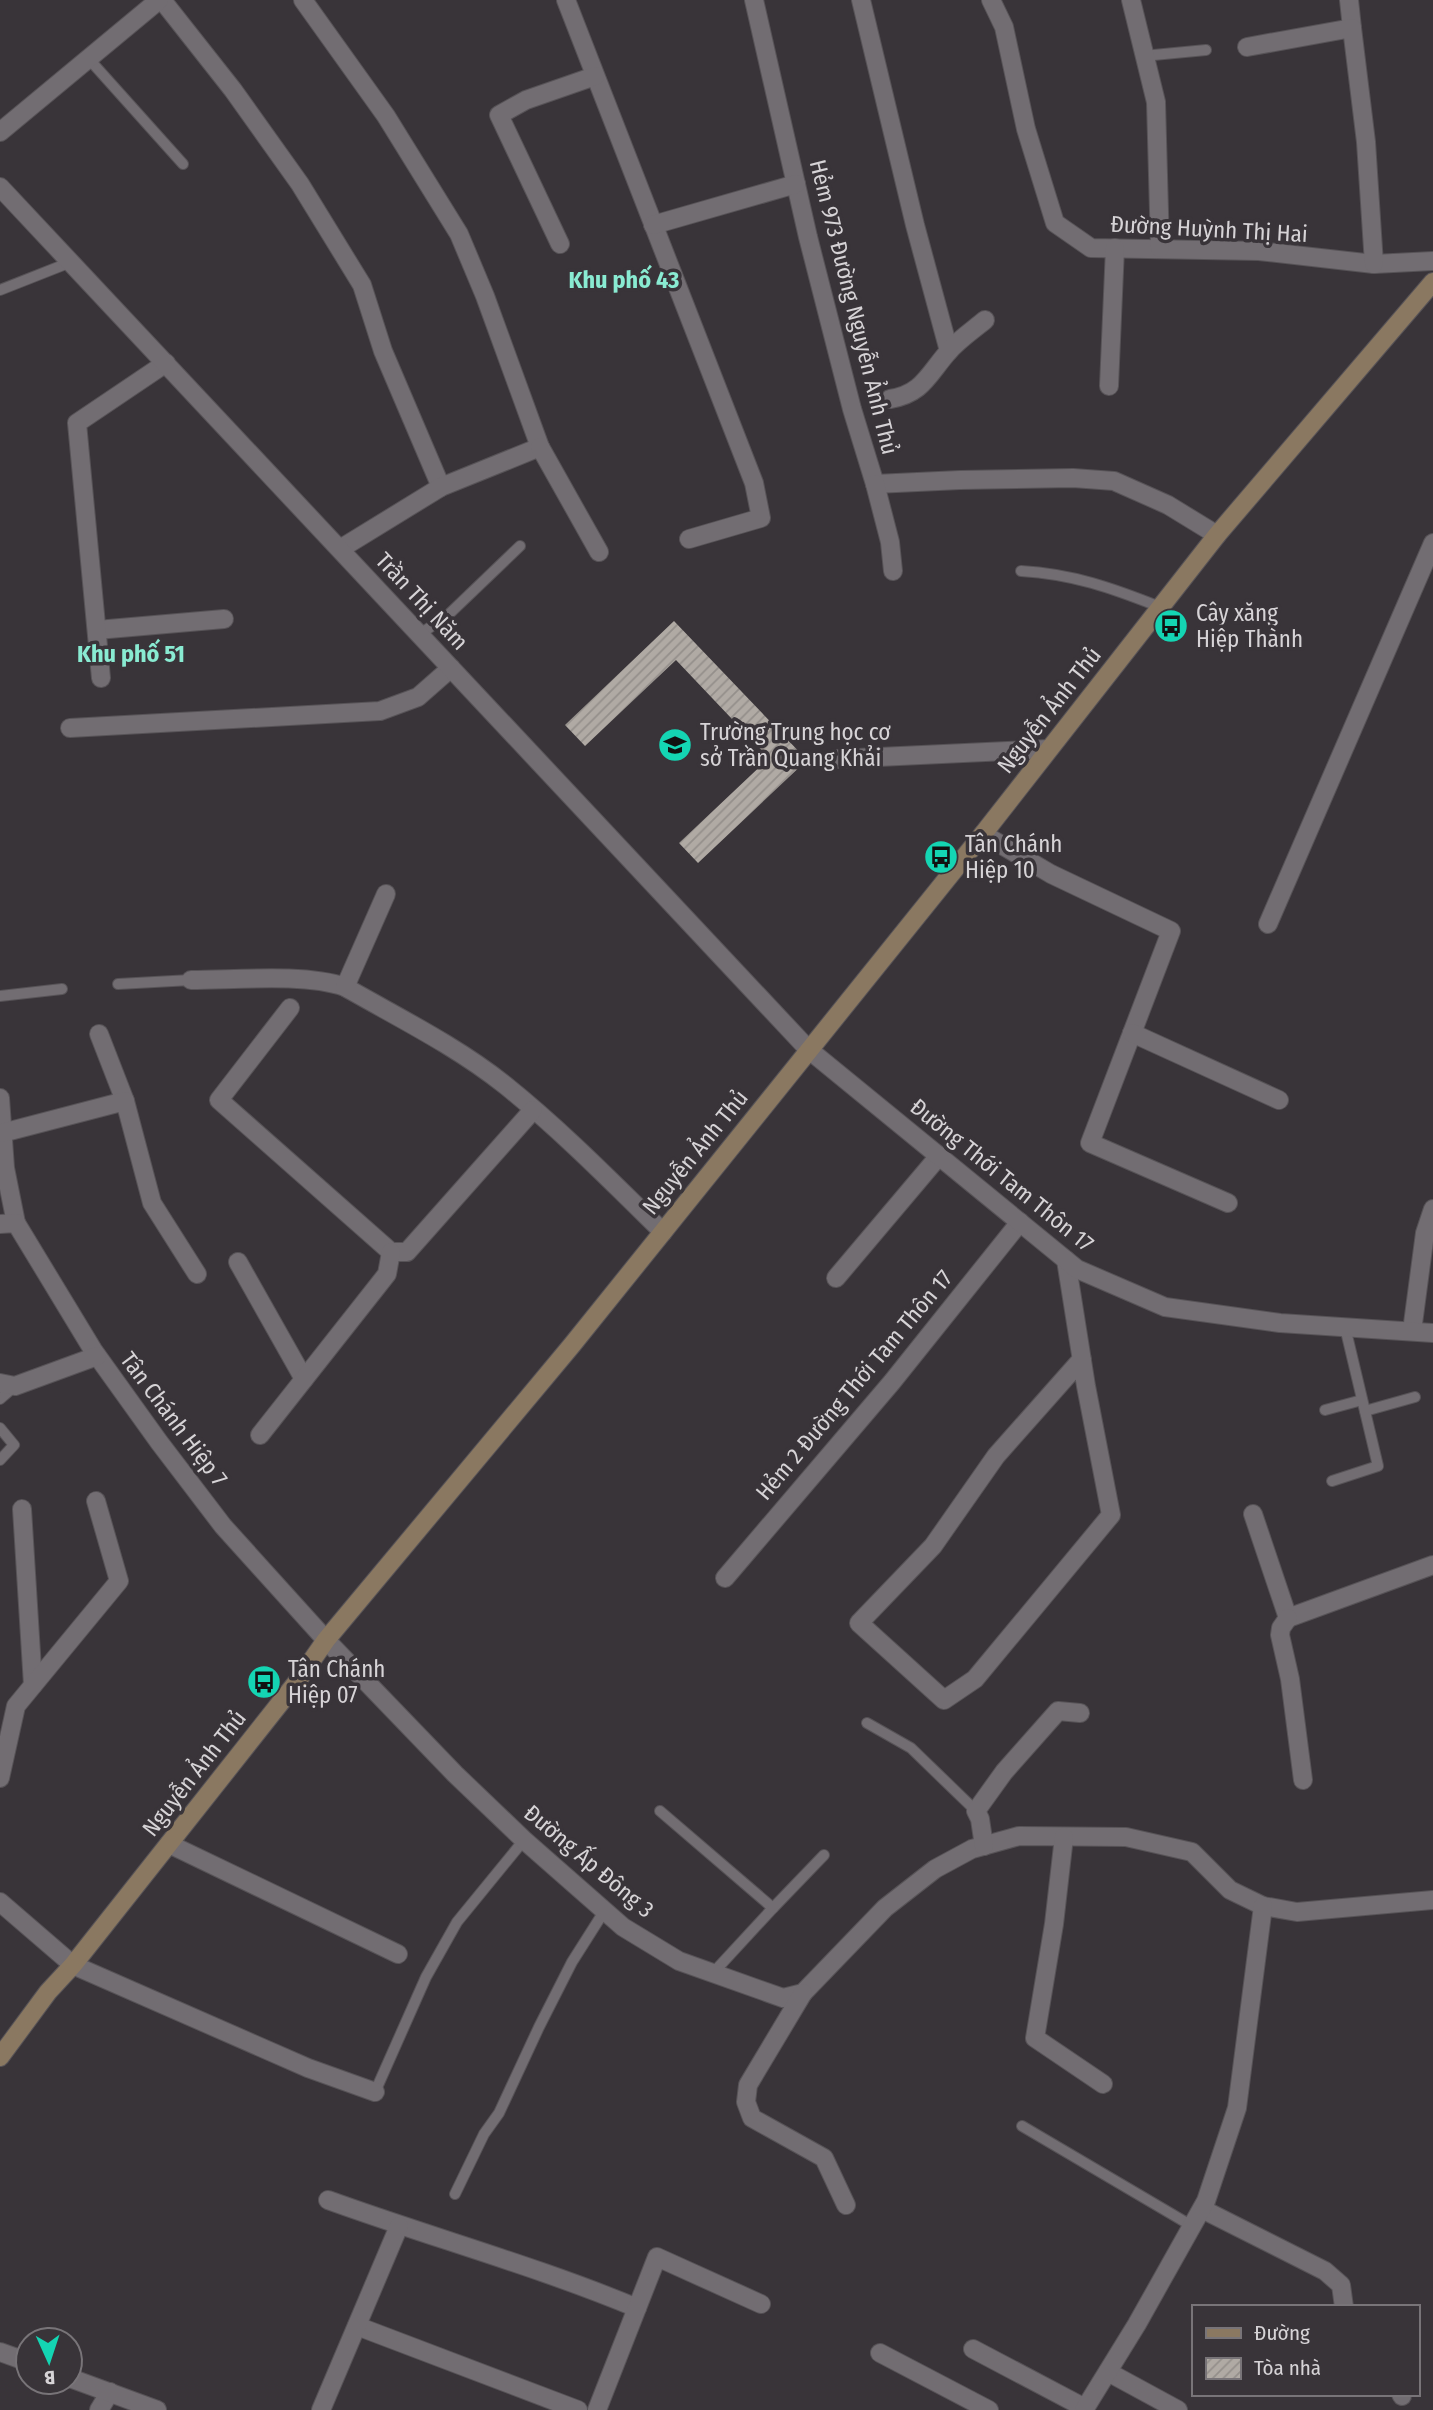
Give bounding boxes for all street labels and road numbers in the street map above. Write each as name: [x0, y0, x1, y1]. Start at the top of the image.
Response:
street label: Hẻm 973 Đường Nguyễn Ảnh Thủ: [804, 156, 907, 457]
street label: Đường Huỳnh Thị Hai: [1110, 210, 1308, 248]
street label: Trần Thị Năm: [370, 546, 474, 656]
street label: Nguyễn Ảnh Thủ: [989, 640, 1107, 779]
street label: Nguyễn Ảnh Thủ: [634, 1082, 754, 1220]
street label: Đường Thới Tam Thôn 17: [905, 1092, 1099, 1258]
street label: Hẻm 2 Đường Thới Tam Thôn 17: [750, 1264, 958, 1506]
street label: Tân Chánh Hiệp 7: [114, 1346, 234, 1492]
street label: Nguyễn Ảnh Thủ: [134, 1703, 252, 1842]
street label: Đường Ấp Đông 3: [518, 1796, 662, 1923]

